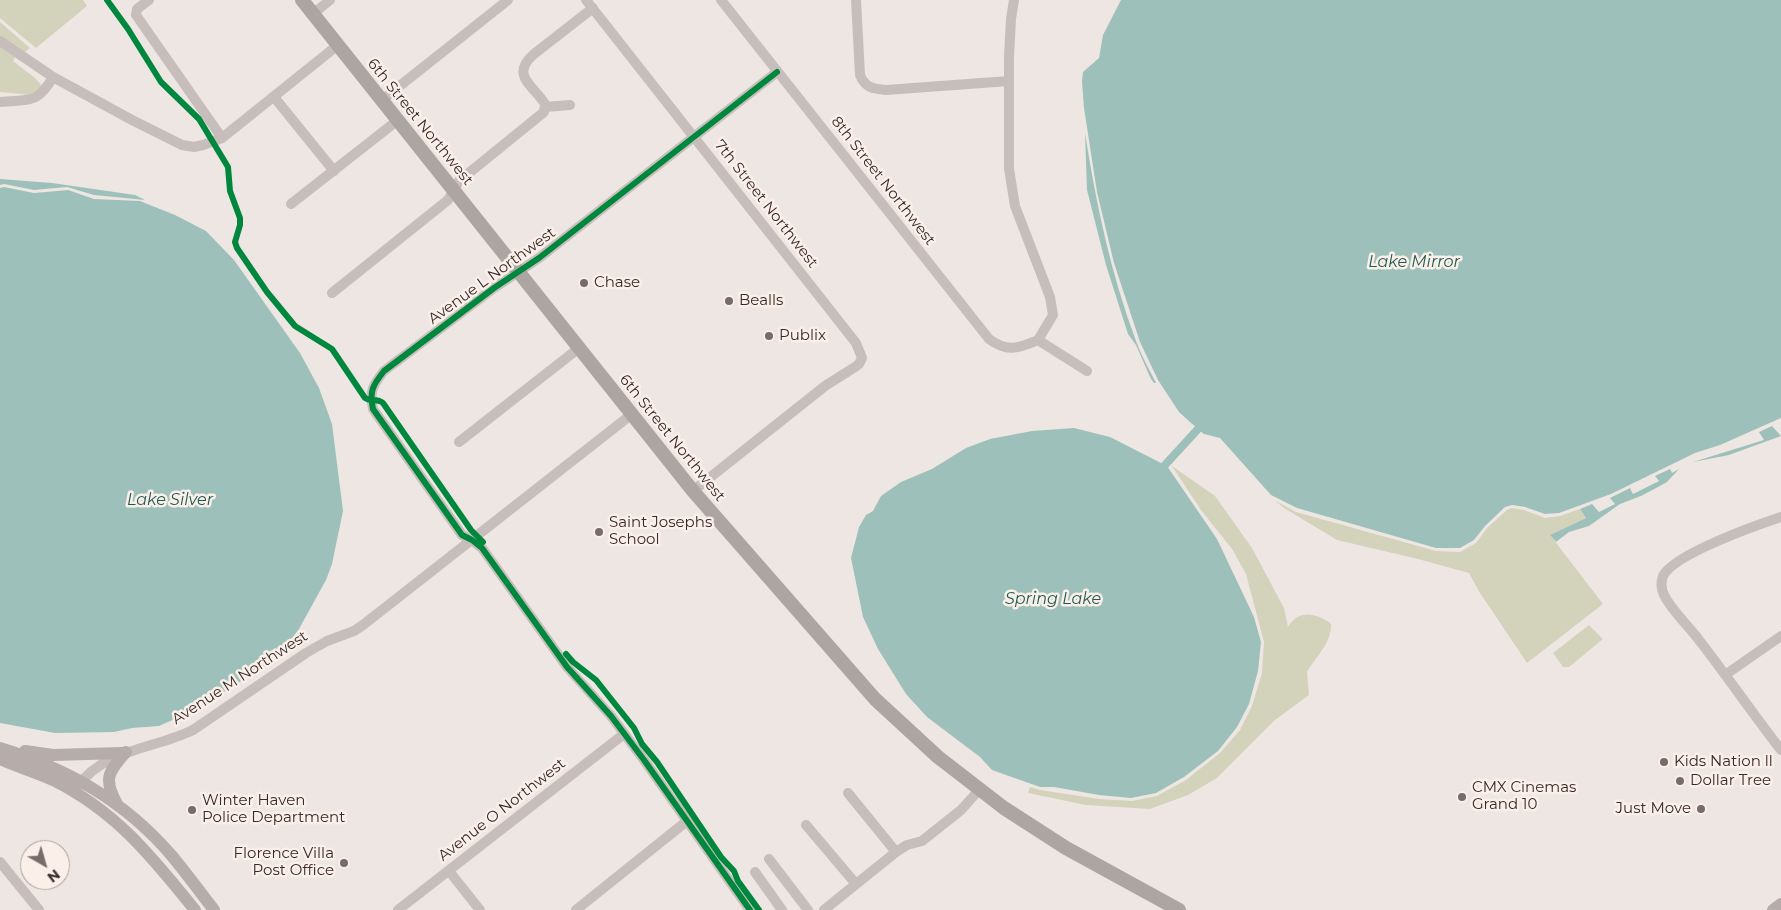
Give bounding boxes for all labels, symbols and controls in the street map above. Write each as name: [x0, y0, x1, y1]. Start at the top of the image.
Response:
street label: 6th Street Northwest: [363, 55, 477, 189]
street label: 8th Street Northwest: [827, 113, 939, 249]
street label: 7th Street Northwest: [710, 136, 822, 272]
street label: Avenue L Northwest: [425, 224, 559, 328]
water label: Lake Mirror: [1368, 252, 1460, 272]
place label: Chase: [594, 274, 640, 292]
marker: Chase: [578, 277, 590, 289]
place label: Bealls: [739, 292, 783, 310]
marker: Bealls: [723, 295, 735, 307]
place label: Publix: [779, 327, 826, 345]
marker: Publix: [763, 330, 775, 342]
street label: 6th Street Northwest: [615, 371, 729, 505]
water label: Lake Silver: [127, 490, 213, 510]
place label: Saint Josephs School: [609, 514, 712, 549]
marker: Saint Josephs School: [593, 526, 605, 538]
water label: Spring Lake: [1005, 589, 1101, 609]
street label: Avenue M Northwest: [169, 627, 311, 729]
place label: Kids Nation ll: [1674, 753, 1773, 771]
street label: Avenue O Northwest: [435, 755, 569, 865]
marker: Kids Nation ll: [1658, 756, 1670, 768]
place label: Dollar Tree: [1690, 772, 1771, 790]
marker: Dollar Tree: [1674, 775, 1686, 787]
place label: CMX Cinemas Grand 10: [1472, 779, 1576, 814]
marker: CMX Cinemas Grand 10: [1456, 791, 1468, 803]
place label: Winter Haven Police Department: [202, 792, 345, 827]
place label: Just Move: [1616, 800, 1691, 818]
marker: Just Move: [1695, 803, 1707, 815]
marker: Winter Haven Police Department: [186, 804, 198, 816]
north arrow: [20, 840, 70, 890]
place label: Florence Villa Post Office: [234, 845, 334, 880]
marker: Florence Villa Post Office: [338, 857, 350, 869]
text: N: [44, 865, 64, 887]

